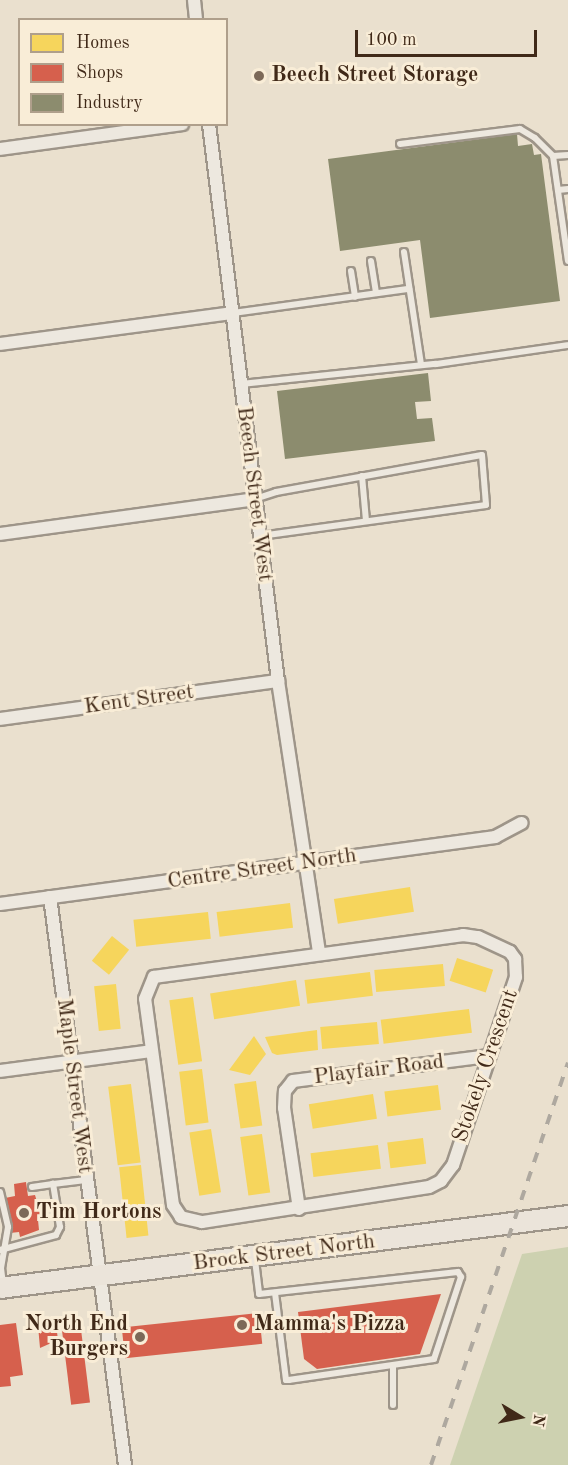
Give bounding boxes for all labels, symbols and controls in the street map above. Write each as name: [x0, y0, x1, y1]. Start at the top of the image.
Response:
legend: [18, 18, 228, 126]
scale bar: [358, 18, 540, 56]
text: 100 m: [366, 31, 417, 49]
text: Homes: [76, 34, 130, 52]
place label: Beech Street Storage: [271, 63, 478, 89]
text: Shops: [76, 64, 123, 82]
marker: Beech Street Storage: [252, 69, 266, 83]
text: Industry: [76, 94, 143, 112]
street label: Beech Street West: [230, 405, 278, 583]
street label: Kent Street: [82, 679, 196, 721]
street label: Centre Street North: [166, 843, 358, 895]
street label: Stokely Crescent: [447, 986, 525, 1146]
street label: Maple Street West: [50, 997, 98, 1175]
street label: Playfair Road: [312, 1049, 446, 1091]
place label: Tim Hortons: [36, 1200, 162, 1226]
marker: Tim Hortons: [17, 1206, 31, 1220]
street label: Brock Street North: [191, 1229, 377, 1277]
place label: North End Burgers: [25, 1311, 128, 1362]
place label: Mamma's Pizza: [254, 1312, 405, 1338]
marker: Mamma's Pizza: [235, 1318, 249, 1332]
marker: North End Burgers: [133, 1330, 147, 1344]
north arrow: [490, 1387, 550, 1447]
text: N: [529, 1413, 547, 1428]

